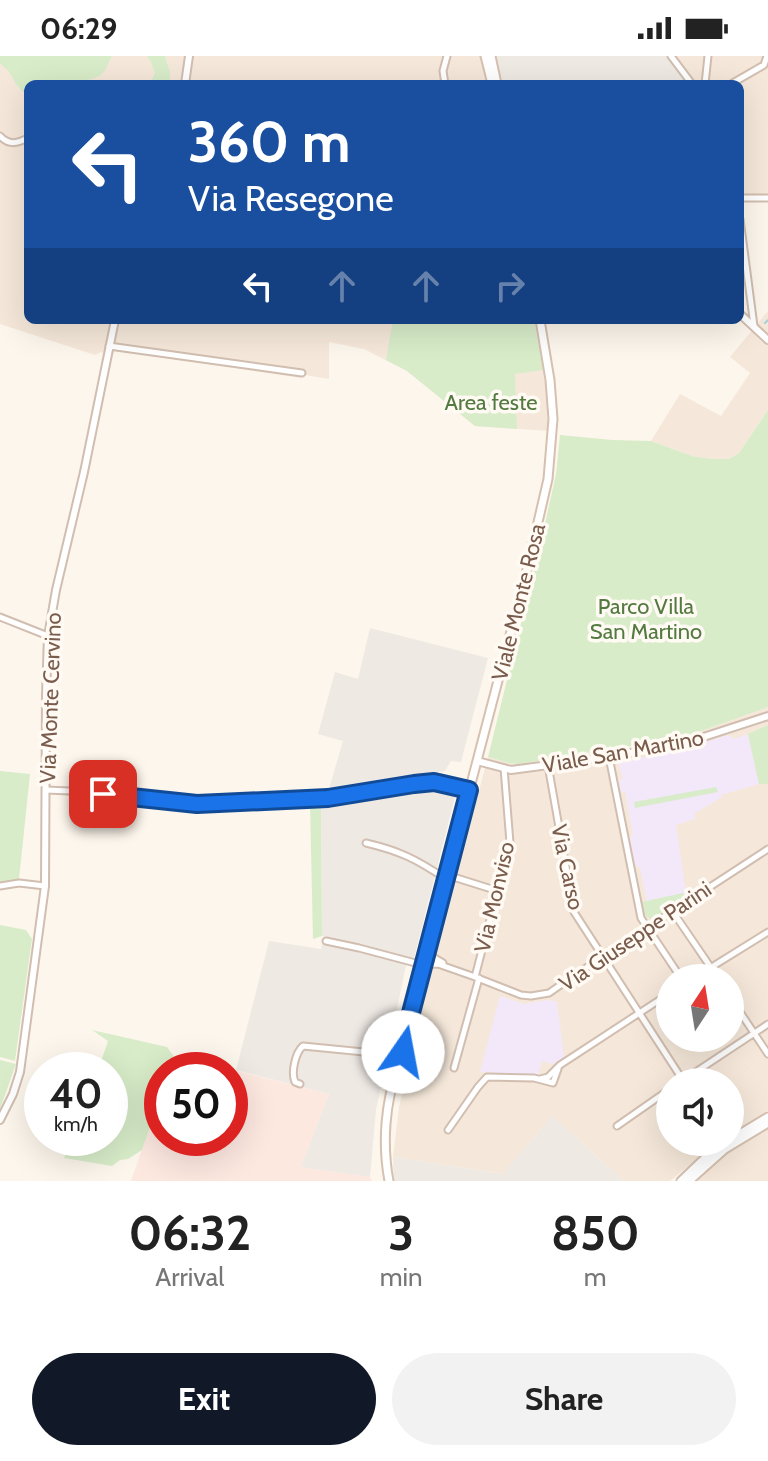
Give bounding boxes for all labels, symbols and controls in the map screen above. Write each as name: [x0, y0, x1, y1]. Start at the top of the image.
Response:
text: 06:29: [40, 10, 117, 47]
text: 360 m: [188, 108, 350, 176]
icon: left: [56, 112, 160, 216]
text: Via Resegone: [188, 176, 394, 220]
icon: left: [236, 264, 280, 308]
icon: ahead: [320, 264, 364, 308]
icon: ahead: [404, 264, 448, 308]
icon: right: [488, 264, 532, 308]
park label: Area feste: [444, 389, 538, 416]
street label: Viale Monte Rosa: [486, 520, 551, 683]
park label: Parco Villa San Martino: [590, 593, 702, 645]
street label: Via Monte Cervino: [34, 612, 67, 784]
street label: Viale San Martino: [540, 724, 706, 779]
pin: [69, 760, 137, 828]
icon: arrive: [81, 772, 125, 816]
street label: Via Carso: [545, 822, 590, 912]
street label: Via Monviso: [469, 839, 520, 955]
street label: Via Giuseppe Parini: [554, 875, 717, 997]
north arrow: [656, 964, 744, 1052]
map controls: [656, 964, 744, 1156]
position arrow: [361, 1010, 445, 1094]
speed limit sign: 50: [144, 1052, 248, 1156]
button: sound: [656, 1068, 744, 1156]
text: 40: [49, 1069, 103, 1118]
text: km/h: [54, 1112, 98, 1136]
text: 06:32: [128, 1204, 251, 1262]
text: 3: [388, 1204, 414, 1262]
text: 850: [551, 1204, 640, 1262]
text: Arrival: [155, 1261, 224, 1293]
text: min: [380, 1261, 423, 1293]
text: m: [584, 1261, 607, 1293]
button: Exit: [32, 1353, 376, 1445]
button: Share: [392, 1353, 736, 1445]

